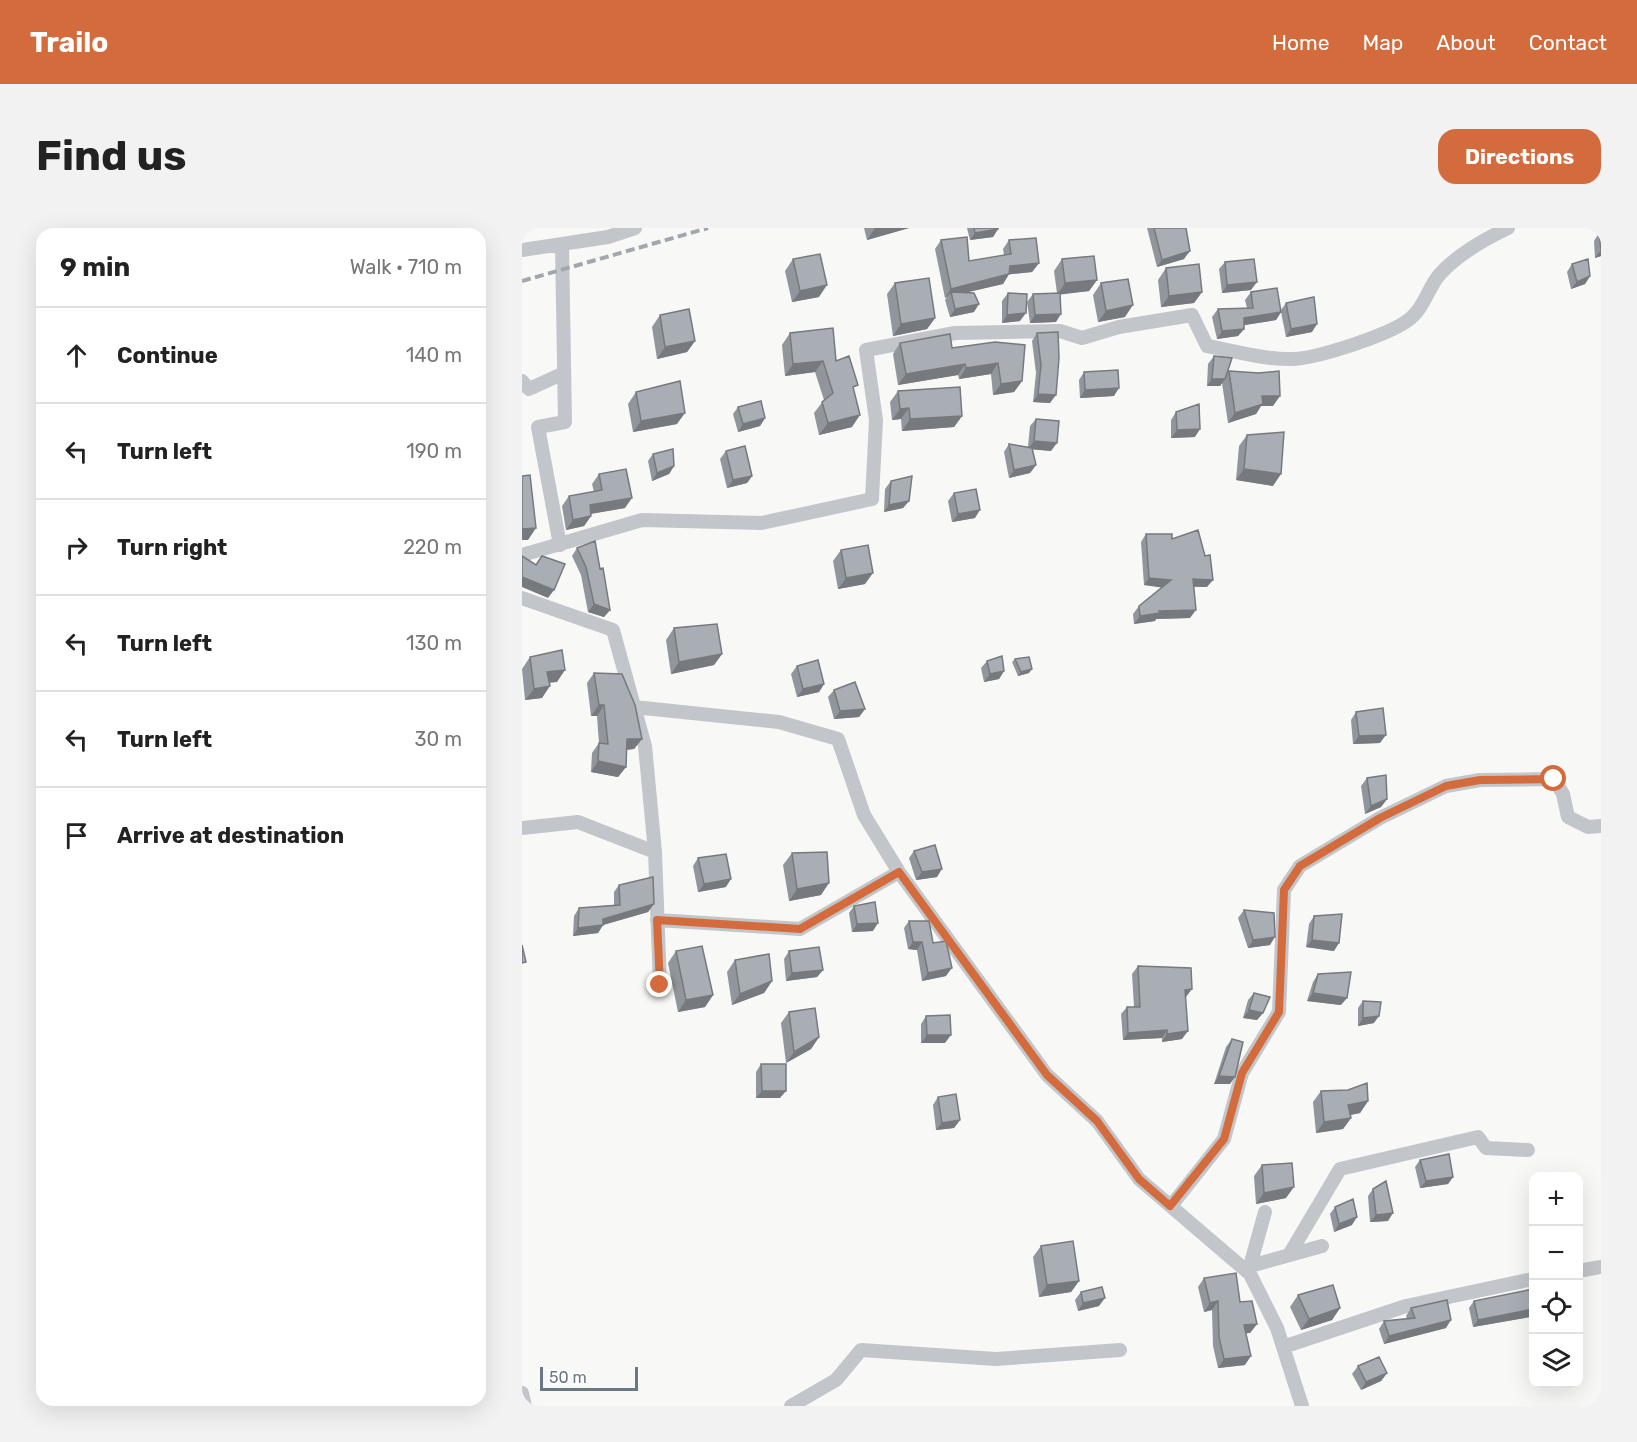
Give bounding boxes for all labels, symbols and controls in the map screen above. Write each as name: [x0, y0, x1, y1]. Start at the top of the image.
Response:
text: Trailo: [30, 26, 108, 59]
text: Home: [1272, 30, 1329, 55]
text: Map: [1362, 30, 1403, 55]
text: About: [1436, 30, 1496, 55]
text: Contact: [1529, 30, 1607, 55]
button: Directions: [1438, 129, 1601, 184]
text: Find us: [36, 131, 187, 181]
text: 9 min: [60, 252, 130, 283]
text: Walk · 710 m: [350, 255, 462, 279]
icon: ahead: [60, 339, 93, 372]
text: Continue: [117, 342, 218, 369]
text: 140 m: [406, 343, 462, 367]
icon: left: [60, 435, 93, 468]
text: Turn left: [117, 438, 212, 465]
text: 190 m: [406, 439, 462, 463]
icon: right: [60, 531, 93, 564]
text: Turn right: [117, 534, 227, 561]
text: 220 m: [403, 535, 462, 559]
icon: left: [60, 627, 93, 660]
text: Turn left: [117, 630, 212, 657]
text: 130 m: [406, 631, 462, 655]
icon: left: [60, 723, 93, 756]
text: Turn left: [117, 726, 212, 753]
text: 30 m: [415, 727, 462, 751]
route start: [1540, 765, 1566, 791]
icon: arrive: [60, 819, 93, 852]
text: Arrive at destination: [117, 822, 344, 849]
route end: [646, 971, 672, 997]
map controls: [1529, 1172, 1583, 1388]
button: +: [1529, 1172, 1583, 1226]
button: −: [1529, 1226, 1583, 1280]
button: locate: [1529, 1280, 1583, 1334]
button: layers: [1529, 1334, 1583, 1388]
scale bar: [540, 1364, 638, 1392]
text: 50 m: [549, 1368, 587, 1387]

